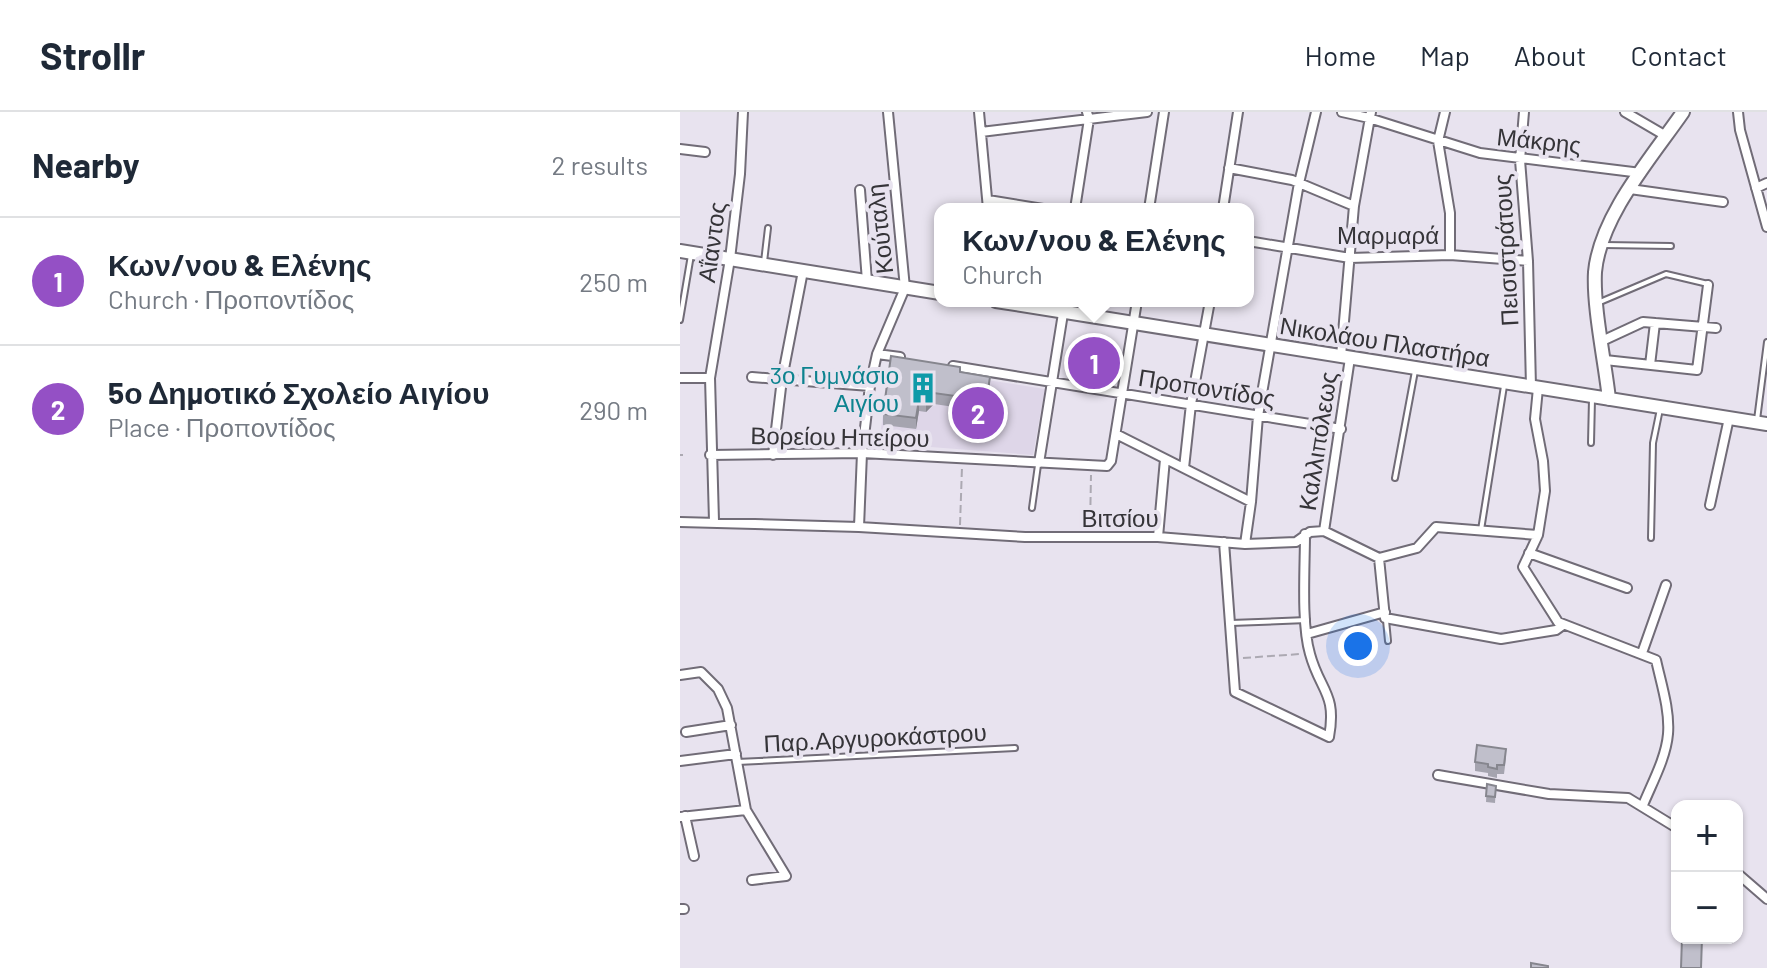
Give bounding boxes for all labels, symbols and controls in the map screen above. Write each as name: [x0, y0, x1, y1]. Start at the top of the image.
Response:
text: Strollr: [40, 32, 145, 78]
text: Home: [1305, 38, 1376, 72]
text: Map: [1420, 38, 1470, 72]
text: About: [1514, 38, 1586, 72]
text: Contact: [1630, 38, 1727, 72]
street label: Μάκρης: [1495, 121, 1583, 159]
text: Nearby: [32, 144, 140, 185]
text: 2 results: [552, 149, 648, 180]
street label: Πεισιστράτους: [1487, 173, 1523, 327]
street label: Κούταλη: [860, 182, 898, 276]
street label: Αΐαντος: [691, 200, 731, 284]
popup: [934, 203, 1254, 307]
street label: Μαρμαρά: [1337, 220, 1439, 249]
text: Κων/νου & Ελένης: [962, 221, 1226, 257]
text: Κων/νου & Ελένης: [108, 246, 372, 282]
text: Church: [962, 258, 1043, 289]
text: 1: [53, 266, 63, 297]
text: 250 m: [579, 266, 648, 297]
text: Church · Προποντίδος: [108, 283, 354, 314]
street label: Νικολάου Πλαστήρα: [1278, 310, 1492, 372]
pin: 1: [1068, 333, 1120, 393]
place label: 3ο Γυμνάσιο Αιγίου: [770, 360, 899, 417]
street label: Προποντίδος: [1136, 362, 1278, 412]
street label: Καλλιπόλεως: [1292, 369, 1342, 513]
building icon: 3ο Γυμνάσιο Αιγίου: [906, 371, 940, 405]
text: 5ο Δημοτικό Σχολείο Αιγίου: [108, 374, 489, 410]
pin: 2: [952, 383, 1004, 443]
text: 2: [51, 394, 65, 425]
text: 290 m: [579, 394, 648, 425]
text: Place · Προποντίδος: [108, 411, 336, 442]
street label: Βορείου Ηπείρου: [750, 420, 930, 452]
street label: Βιτσίου: [1081, 503, 1159, 532]
your location: [1338, 626, 1378, 666]
street label: Παρ.Αργυροκάστρου: [763, 717, 987, 757]
map controls: [1671, 800, 1743, 944]
button: +: [1671, 800, 1743, 872]
button: −: [1671, 872, 1743, 944]

